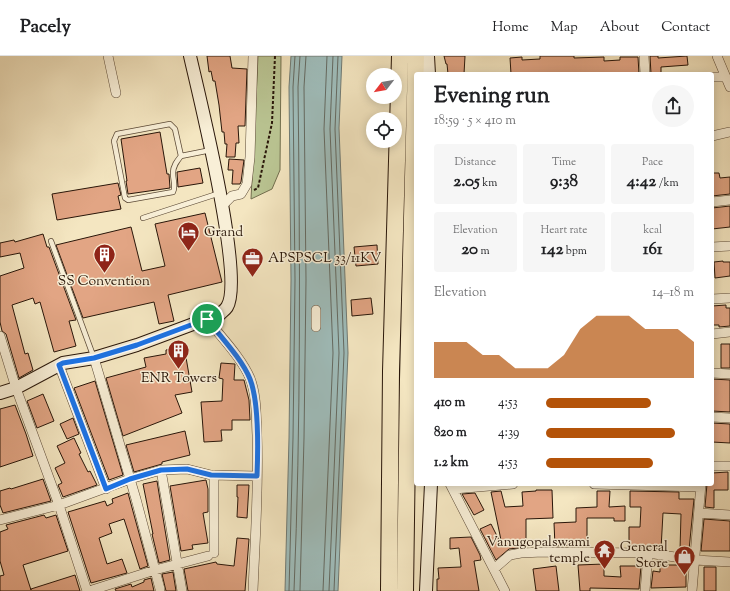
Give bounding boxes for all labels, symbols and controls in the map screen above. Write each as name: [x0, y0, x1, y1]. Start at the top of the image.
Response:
text: Pacely: [20, 14, 71, 41]
text: Home: [492, 18, 529, 38]
text: Map: [551, 18, 578, 38]
text: About: [600, 18, 639, 38]
text: Contact: [661, 18, 710, 38]
north arrow: [366, 68, 402, 104]
map controls: [366, 68, 402, 148]
text: Evening run: [434, 81, 550, 113]
button: share: [652, 85, 694, 127]
button: locate: [366, 112, 402, 148]
text: 18:59 · 5 × 410 m: [434, 112, 516, 130]
text: Distance: [455, 154, 496, 170]
text: Time: [552, 154, 576, 170]
text: Pace: [642, 154, 663, 170]
text: 2.05: [453, 170, 480, 194]
text: 9:38: [550, 170, 578, 194]
text: 4:42: [627, 170, 656, 194]
text: km: [480, 175, 497, 191]
text: /km: [656, 175, 679, 191]
hotel icon: Grand: [175, 220, 201, 253]
text: Elevation: [453, 222, 498, 238]
text: Heart rate: [541, 222, 587, 238]
text: kcal: [643, 222, 662, 238]
place label: Grand: [204, 223, 243, 243]
text: 20: [461, 238, 478, 262]
text: 142: [541, 238, 563, 262]
text: 161: [643, 238, 663, 262]
building icon: SS Convention: [91, 241, 117, 274]
text: m: [478, 243, 490, 259]
text: bpm: [563, 243, 587, 259]
office icon: APSPSCL 33/11KV: [240, 246, 266, 279]
place label: APSPSCL 33/11KV: [268, 249, 382, 269]
place label: SS Convention: [58, 272, 150, 292]
text: Elevation: [434, 284, 487, 302]
text: 14–18 m: [652, 284, 694, 302]
pin: [190, 302, 224, 336]
icon: arrive: [196, 308, 218, 330]
building icon: ENR Towers: [166, 338, 192, 371]
place label: ENR Towers: [141, 369, 217, 389]
text: 410 m: [434, 394, 465, 412]
text: 4:53: [498, 394, 518, 412]
text: 820 m: [434, 424, 467, 442]
text: 4:39: [498, 424, 519, 442]
text: 1.2 km: [434, 454, 468, 472]
text: 4:53: [498, 454, 518, 472]
place label: Vanugopalswami temple: [486, 533, 590, 569]
temple icon: Vanugopalswami temple: [592, 538, 618, 571]
place label: General Store: [620, 538, 668, 574]
shop icon: General Store: [671, 543, 697, 576]

